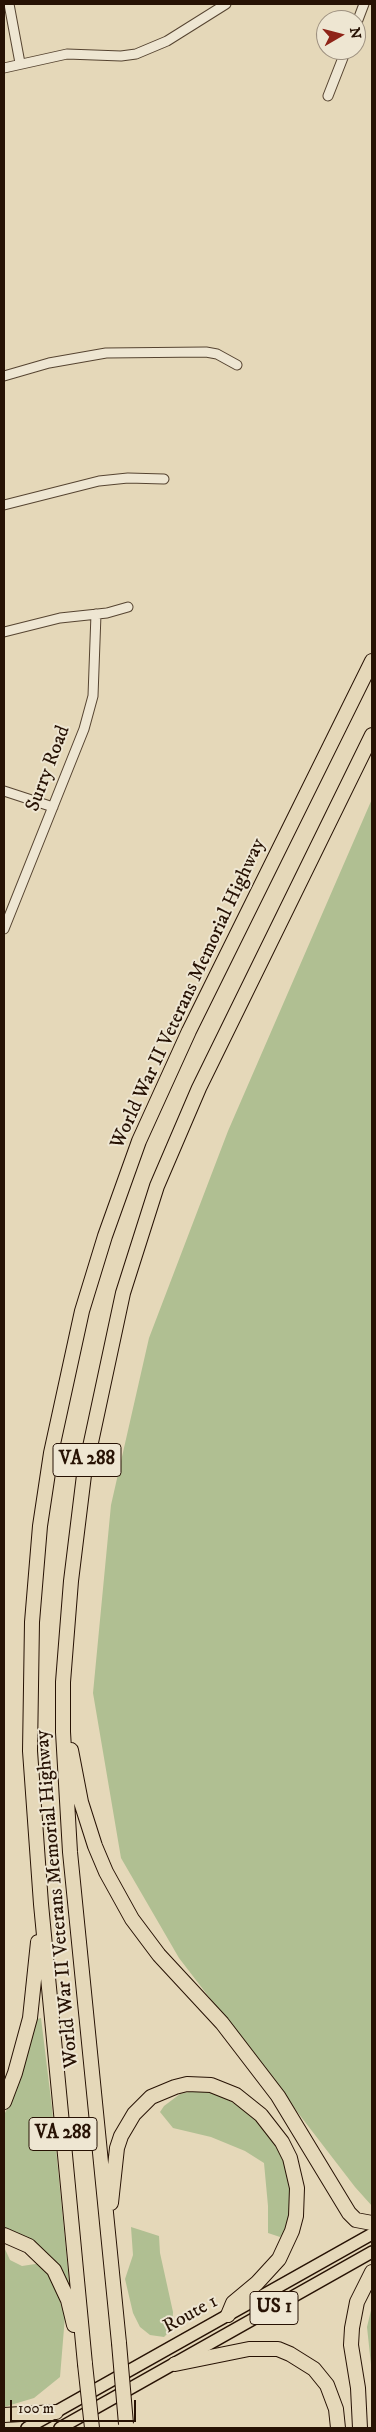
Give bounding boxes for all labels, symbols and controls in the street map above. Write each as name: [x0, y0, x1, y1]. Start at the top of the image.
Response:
north arrow: [316, 10, 366, 60]
text: N: [345, 26, 365, 40]
street label: Surry Road: [22, 723, 76, 815]
street label: World War II Veterans Memorial Highway: [106, 835, 272, 1153]
road number: VA 288: [53, 1444, 121, 1476]
street label: World War II Veterans Memorial Highway: [31, 1729, 85, 2069]
road number: VA 288: [29, 2118, 97, 2150]
street label: Route 1: [159, 2290, 223, 2340]
road number: US 1: [250, 2292, 298, 2324]
scale bar: [12, 2390, 139, 2422]
text: 100 m: [18, 2399, 54, 2418]

